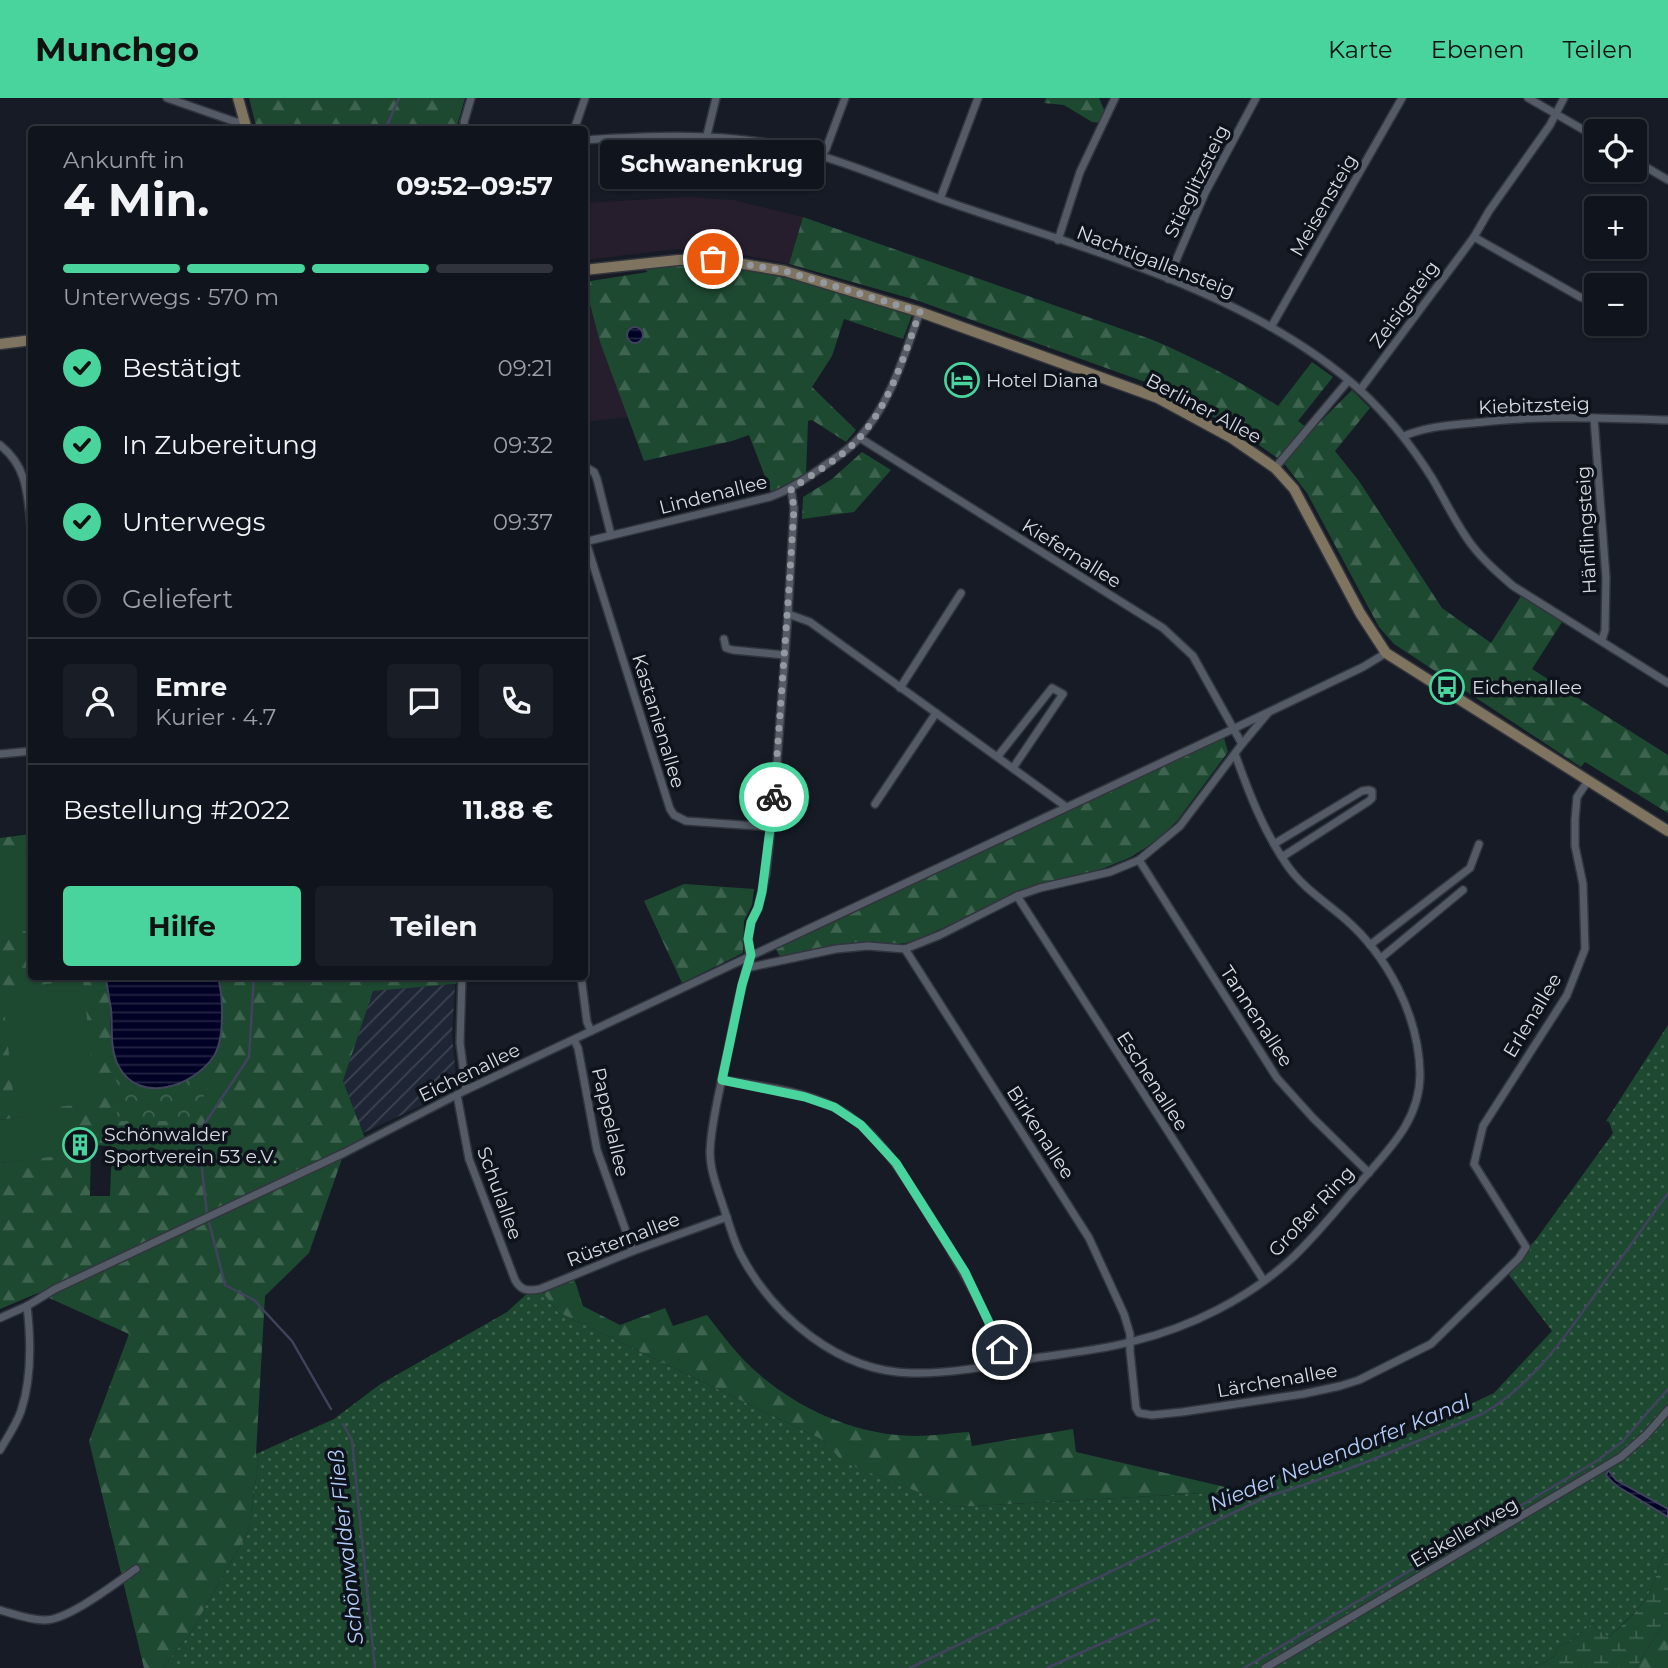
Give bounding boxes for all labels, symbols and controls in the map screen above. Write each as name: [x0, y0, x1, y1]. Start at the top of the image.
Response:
text: Munchgo: [35, 29, 199, 69]
text: Karte: [1328, 35, 1393, 64]
text: Ebenen: [1431, 35, 1524, 64]
text: Teilen: [1562, 35, 1633, 64]
map controls: [1584, 119, 1647, 336]
button: locate: [1584, 119, 1647, 182]
street label: Stieglitzsteig: [1159, 121, 1234, 241]
callout: Schwanenkrug: [601, 140, 825, 189]
text: Ankunft in: [63, 146, 184, 174]
text: Schwanenkrug: [621, 150, 803, 178]
street label: Meisensteig: [1285, 150, 1362, 261]
text: 09:52–09:57: [396, 170, 553, 202]
text: 4 Min.: [63, 171, 209, 228]
button: +: [1584, 196, 1647, 259]
street label: Nachtigallensteig: [1073, 221, 1238, 302]
pin: [683, 229, 743, 289]
icon: bag: [694, 240, 732, 278]
street label: Zeisigsteig: [1365, 256, 1444, 352]
button: −: [1584, 273, 1647, 336]
text: Unterwegs · 570 m: [63, 283, 279, 311]
icon: check: [63, 349, 101, 387]
text: Bestätigt: [122, 352, 241, 384]
text: 09:21: [498, 354, 553, 382]
hotel icon: Hotel Diana: [943, 361, 981, 399]
street label: Berliner Allee: [1142, 368, 1265, 448]
place label: Hotel Diana: [986, 369, 1098, 392]
street label: Kiebitzsteig: [1478, 392, 1590, 419]
icon: check: [63, 426, 101, 464]
text: In Zubereitung: [122, 429, 318, 461]
text: 09:32: [493, 431, 553, 459]
street label: Hänflingsteig: [1572, 465, 1601, 595]
street label: Lindenallee: [657, 470, 770, 519]
icon: check: [63, 503, 101, 541]
text: Unterwegs: [122, 506, 265, 538]
text: 09:37: [493, 508, 553, 536]
street label: Kiefernallee: [1018, 514, 1126, 593]
text: Geliefert: [122, 583, 233, 615]
street label: Kastanienallee: [627, 651, 690, 791]
button: person: [63, 664, 137, 738]
button: chat: [387, 664, 461, 738]
button: phone: [479, 664, 553, 738]
bus stop icon: Eichenallee: [1428, 668, 1466, 706]
text: Emre: [155, 671, 227, 703]
place label: Eichenallee: [1472, 676, 1582, 699]
text: Kurier · 4.7: [155, 703, 276, 731]
courier: [739, 762, 809, 832]
icon: bike: [755, 778, 793, 816]
text: Bestellung #2022: [63, 794, 290, 826]
text: 11.88 €: [463, 794, 553, 826]
button: Hilfe: [63, 886, 301, 966]
button: Teilen: [315, 886, 553, 966]
street label: Tannenallee: [1215, 961, 1298, 1071]
street label: Erlenallee: [1498, 969, 1566, 1061]
street label: Eschenallee: [1112, 1027, 1193, 1135]
street label: Eichenallee: [415, 1038, 524, 1107]
street label: Pappelallee: [587, 1065, 634, 1179]
street label: Birkenallee: [1002, 1081, 1079, 1183]
place label: Schönwalder Sportverein 53 e.V.: [104, 1123, 277, 1168]
building icon: Schönwalder Sportverein 53 e.V.: [61, 1126, 99, 1164]
street label: Schulallee: [472, 1144, 527, 1243]
street label: Großer Ring: [1264, 1161, 1359, 1261]
street label: Rüsternallee: [563, 1207, 683, 1272]
pin: [972, 1320, 1032, 1380]
icon: home: [983, 1331, 1021, 1369]
street label: Lärchenallee: [1215, 1359, 1339, 1402]
water label: Nieder Neuendorfer Kanal: [1206, 1389, 1474, 1516]
water label: Schönwalder Fließ: [323, 1448, 368, 1646]
street label: Eiskellerweg: [1407, 1492, 1522, 1572]

